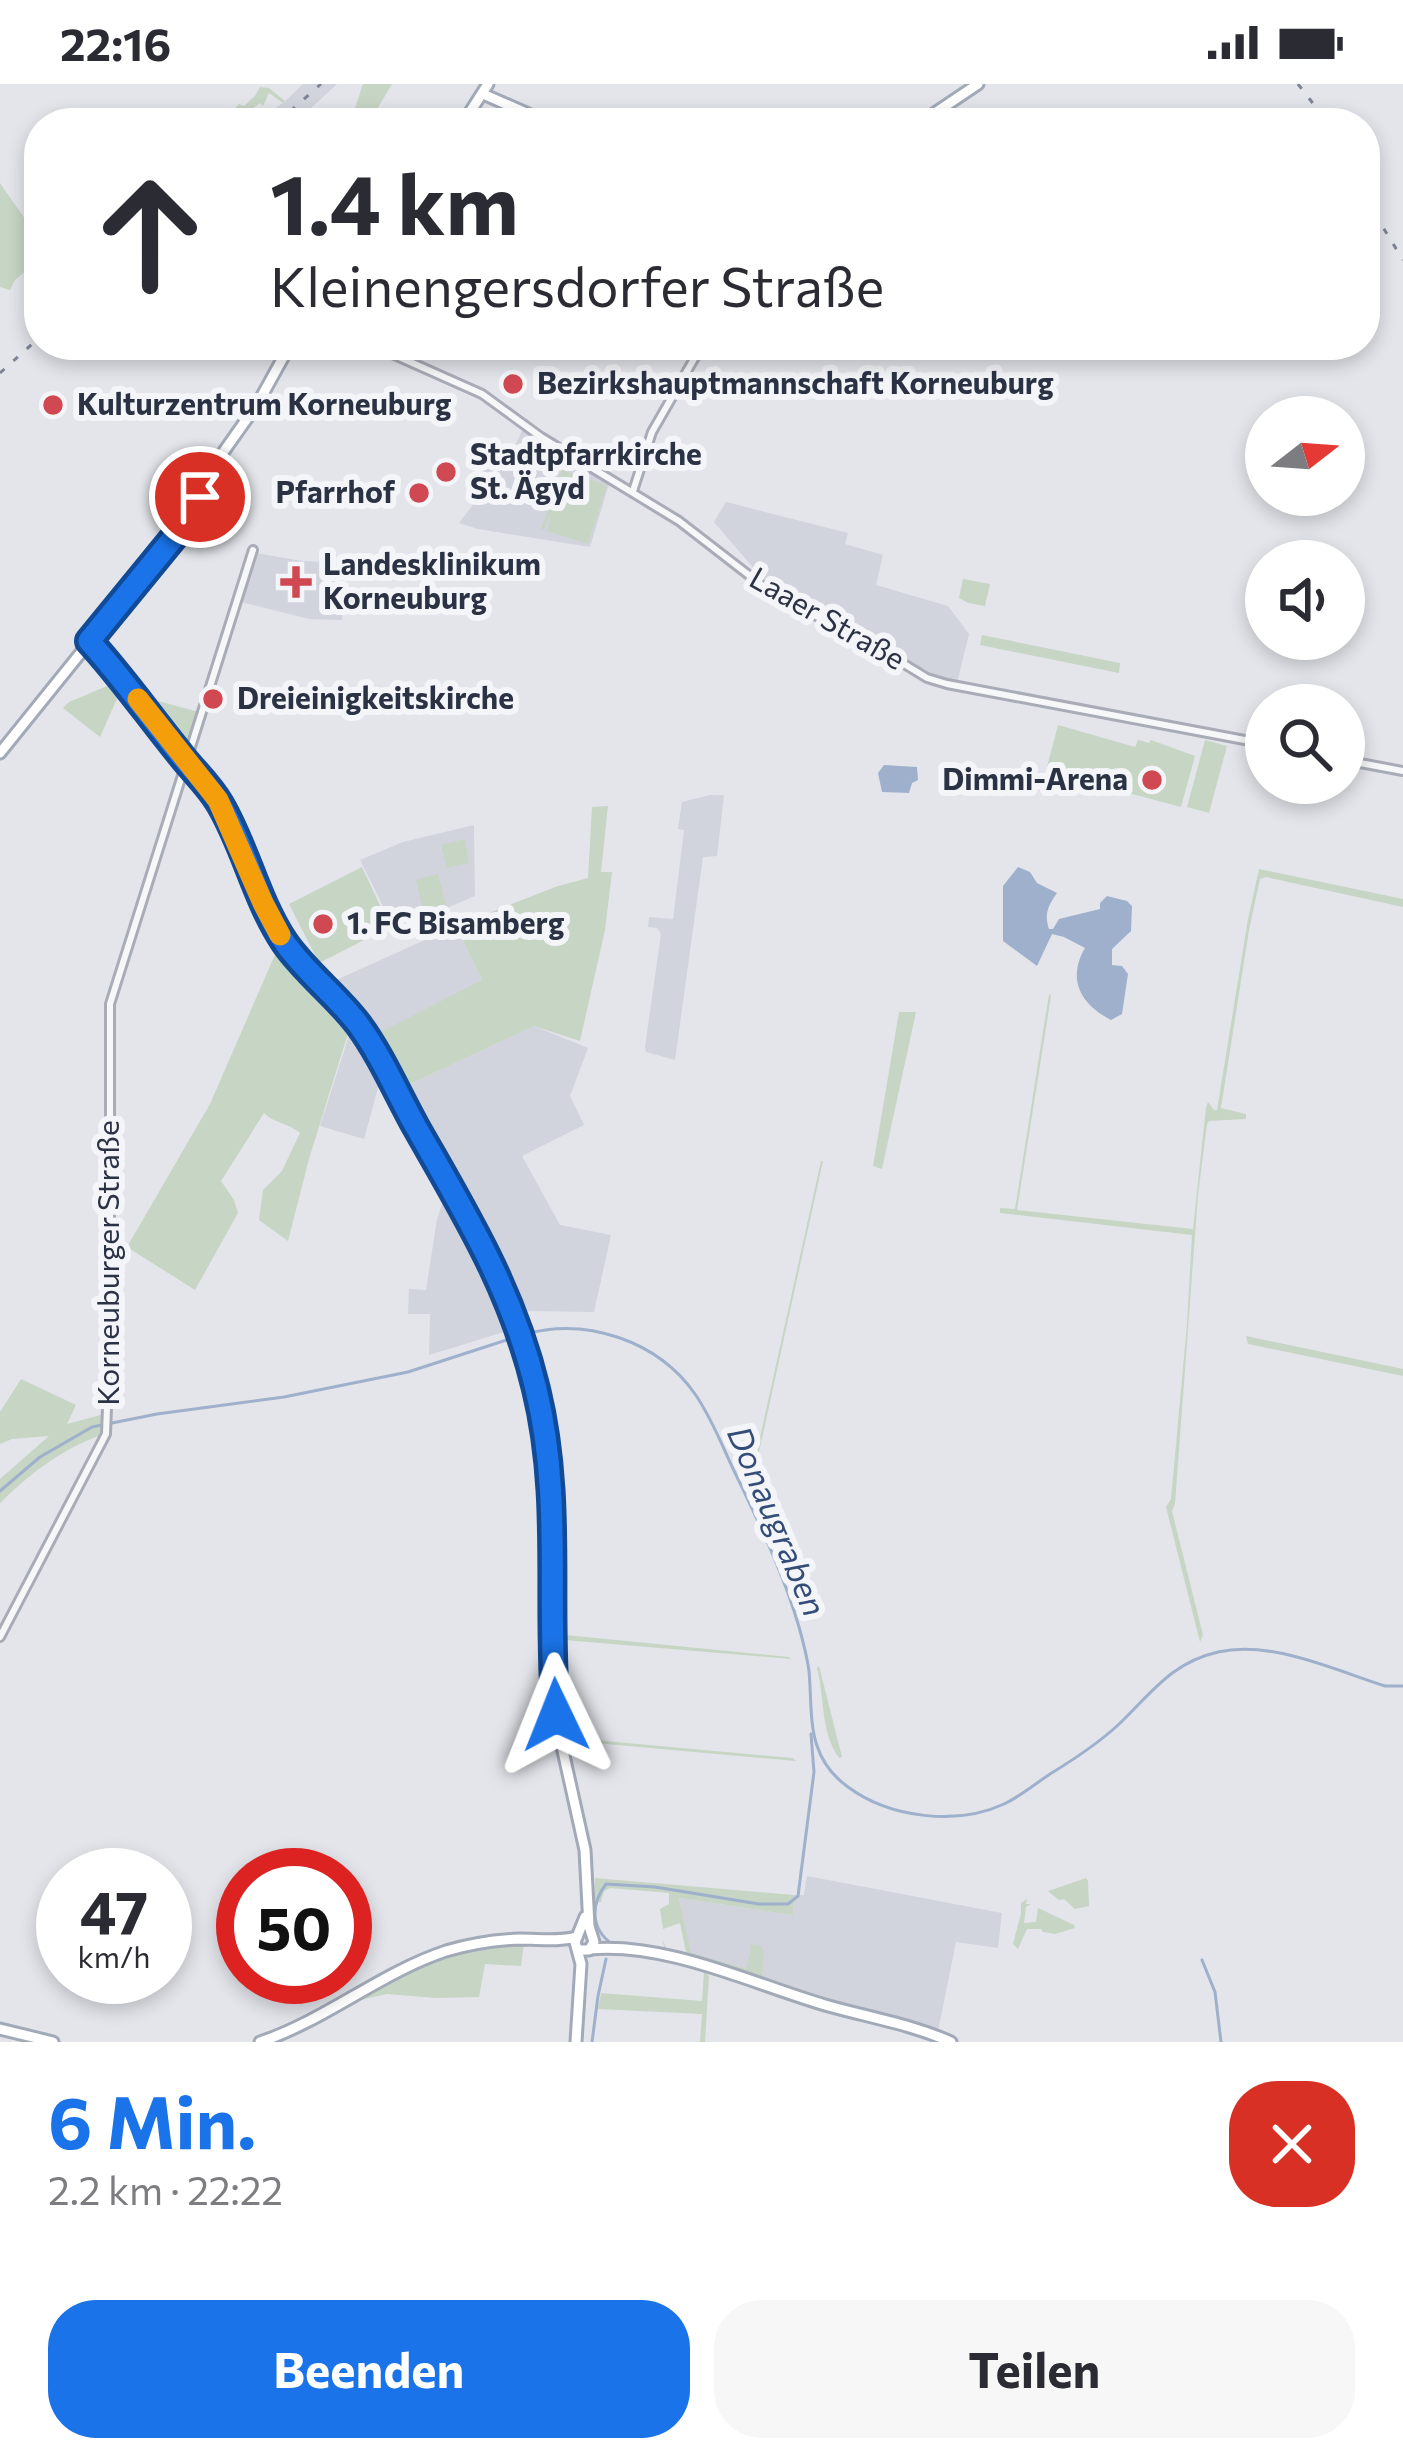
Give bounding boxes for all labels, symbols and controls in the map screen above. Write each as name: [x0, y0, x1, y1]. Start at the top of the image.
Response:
text: 22:16: [60, 15, 171, 70]
text: 1.4 km: [270, 150, 519, 252]
icon: ahead: [72, 156, 228, 312]
text: Kleinengersdorfer Straße: [270, 252, 884, 318]
place label: Bezirkshauptmannschaft Korneuburg: [537, 363, 1054, 400]
marker: Bezirkshauptmannschaft Korneuburg: [500, 371, 526, 397]
place label: Kulturzentrum Korneuburg: [77, 384, 452, 421]
marker: Kulturzentrum Korneuburg: [40, 392, 66, 418]
north arrow: [1245, 396, 1365, 516]
map controls: [1245, 396, 1365, 804]
place label: Stadtpfarrkirche St. Ägyd: [470, 434, 702, 505]
pin: [149, 446, 251, 548]
marker: Stadtpfarrkirche St. Ägyd: [433, 459, 459, 485]
icon: arrive: [167, 464, 233, 530]
place label: Pfarrhof: [276, 472, 396, 509]
marker: Pfarrhof: [406, 480, 432, 506]
button: sound: [1245, 540, 1365, 660]
place label: Landesklinikum Korneuburg: [323, 544, 541, 615]
street label: Laaer Straße: [744, 558, 912, 676]
marker: Landesklinikum Korneuburg: [280, 566, 312, 598]
place label: Dreieinigkeitskirche: [237, 678, 514, 715]
button: search: [1245, 684, 1365, 804]
marker: Dreieinigkeitskirche: [200, 686, 226, 712]
place label: Dimmi-Arena: [942, 759, 1128, 796]
marker: Dimmi-Arena: [1139, 767, 1165, 793]
place label: 1. FC Bisamberg: [347, 903, 564, 940]
marker: 1. FC Bisamberg: [310, 911, 336, 937]
street label: Korneuburger Straße: [88, 1120, 125, 1406]
water label: Donaugraben: [720, 1419, 837, 1622]
position arrow: [493, 1652, 619, 1778]
speed limit sign: 50: [216, 1848, 372, 2004]
text: 47: [80, 1874, 148, 1947]
text: km/h: [78, 1937, 150, 1974]
text: 6 Min.: [48, 2076, 256, 2164]
button: close: [1229, 2081, 1355, 2207]
text: 2.2 km · 22:22: [48, 2165, 283, 2213]
button: Beenden: [48, 2300, 690, 2438]
button: Teilen: [714, 2300, 1355, 2438]

